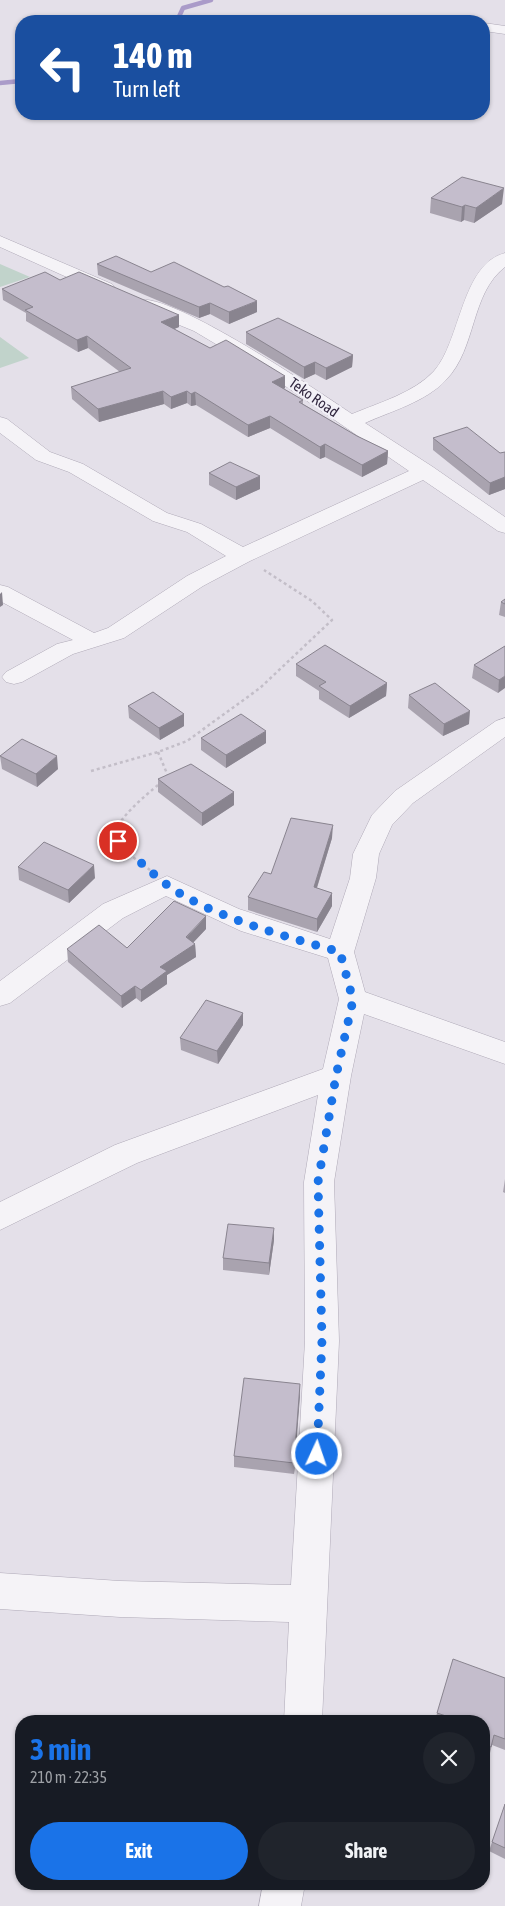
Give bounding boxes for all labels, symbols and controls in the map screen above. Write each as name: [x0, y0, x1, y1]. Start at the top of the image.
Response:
icon: left: [30, 35, 95, 100]
text: 140 m: [113, 35, 192, 75]
text: Turn left: [113, 76, 180, 102]
street label: Teko Road: [286, 374, 342, 420]
pin: [97, 820, 139, 862]
icon: arrive: [104, 827, 132, 855]
position arrow: [290, 1427, 342, 1479]
text: 3 min: [30, 1732, 91, 1766]
button: close: [423, 1732, 475, 1784]
text: 210 m · 22:35: [30, 1768, 107, 1786]
button: Exit: [30, 1822, 248, 1880]
button: Share: [258, 1822, 475, 1880]

